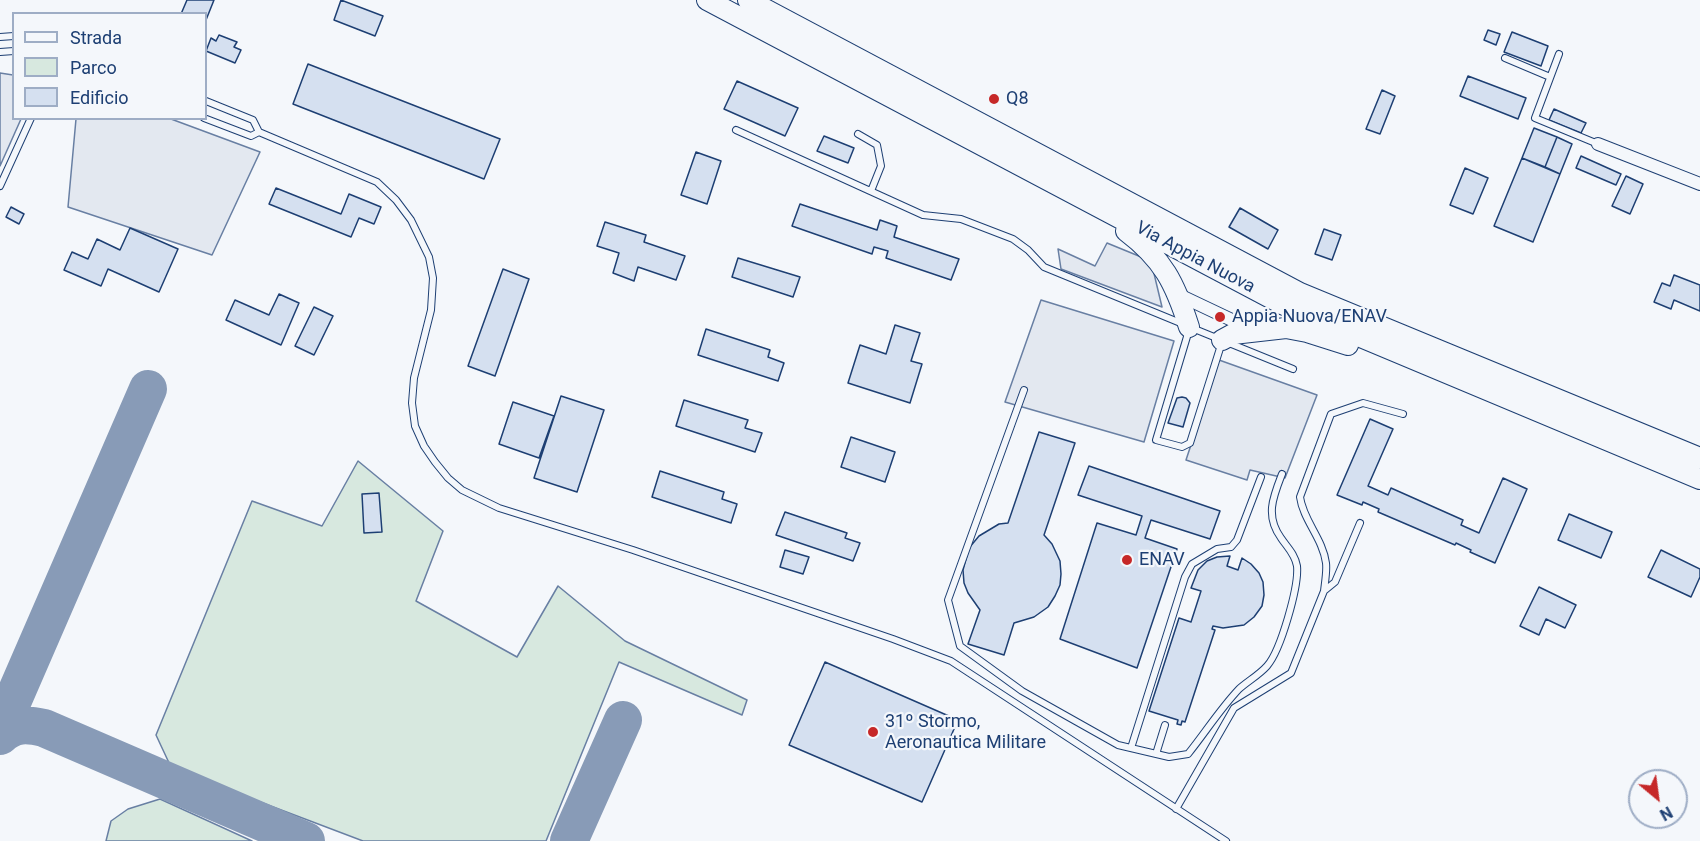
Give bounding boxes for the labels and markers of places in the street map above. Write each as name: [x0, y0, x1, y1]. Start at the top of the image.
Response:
place label: Q8: [1006, 88, 1028, 110]
marker: Q8: [987, 92, 1001, 106]
place label: Appia Nuova/ENAV: [1232, 306, 1387, 328]
marker: Appia Nuova/ENAV: [1213, 310, 1227, 324]
place label: ENAV: [1139, 549, 1185, 571]
marker: ENAV: [1120, 553, 1134, 567]
place label: 31º Stormo, Aeronautica Militare: [885, 711, 1046, 754]
marker: 31º Stormo, Aeronautica Militare: [866, 725, 880, 739]

